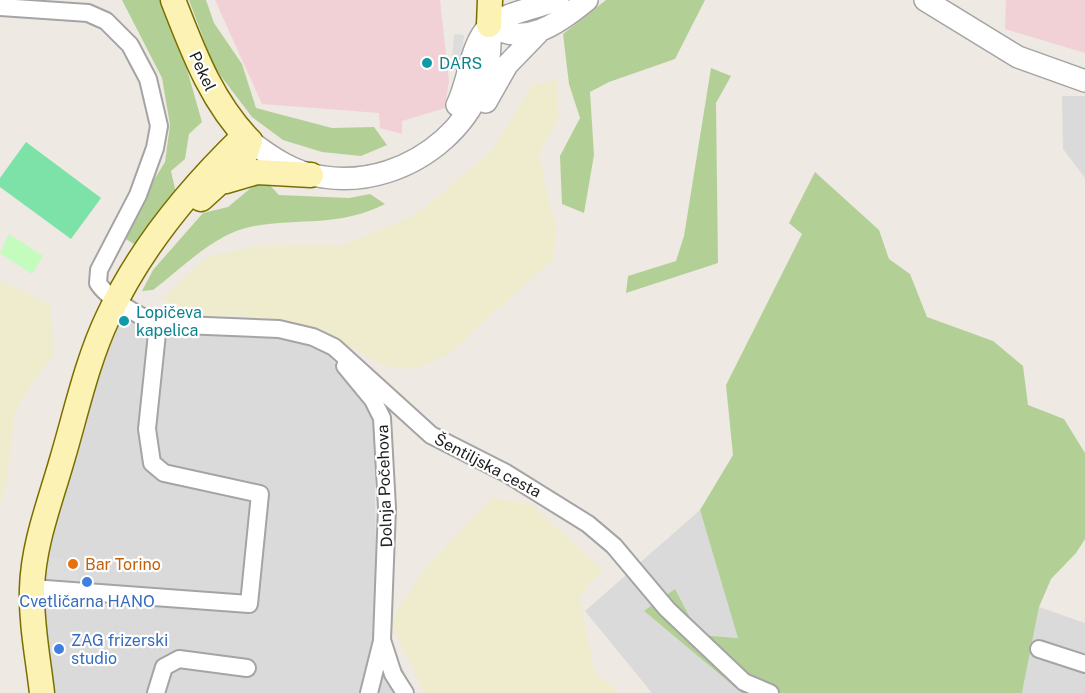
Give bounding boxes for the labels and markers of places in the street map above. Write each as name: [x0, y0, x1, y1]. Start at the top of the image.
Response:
place label: DARS: [439, 54, 482, 73]
marker: DARS: [420, 56, 434, 70]
place label: Lopičeva kapelica: [136, 303, 202, 340]
marker: Lopičeva kapelica: [117, 314, 131, 328]
place label: Bar Torino: [85, 555, 161, 574]
marker: Bar Torino: [66, 557, 80, 571]
marker: Cvetličarna HANO: [80, 575, 94, 589]
place label: Cvetličarna HANO: [19, 592, 155, 611]
place label: ZAG frizerski studio: [71, 631, 168, 668]
marker: ZAG frizerski studio: [52, 642, 66, 656]

